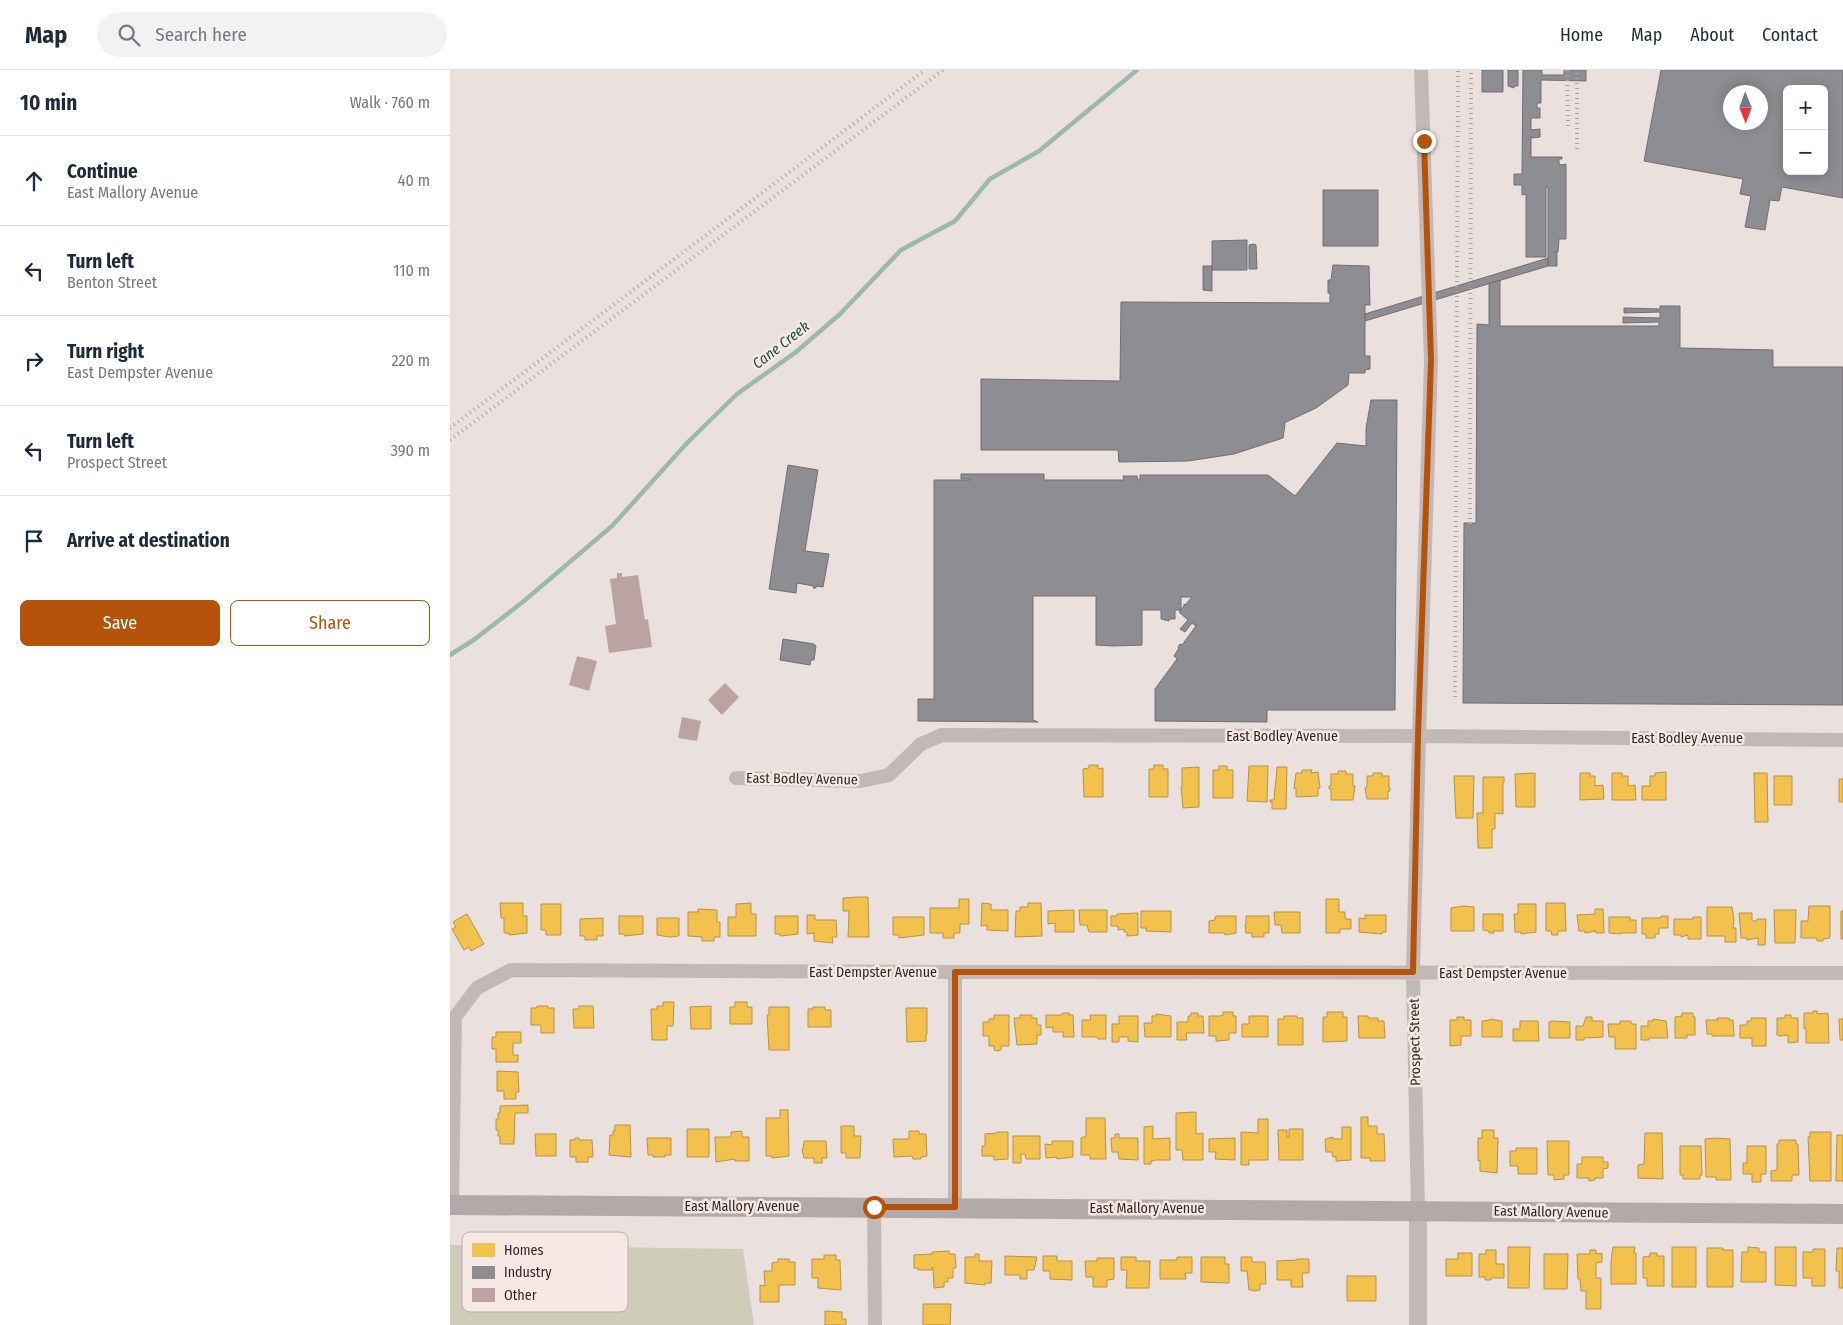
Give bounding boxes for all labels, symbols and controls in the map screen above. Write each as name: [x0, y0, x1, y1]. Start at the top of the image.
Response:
search box: [97, 12, 447, 57]
text: Map: [25, 21, 67, 49]
icon: search: [115, 21, 143, 49]
text: Search here: [155, 23, 247, 46]
text: Home: [1560, 24, 1603, 46]
text: Map: [1631, 24, 1662, 46]
text: About: [1690, 24, 1734, 46]
text: Contact: [1762, 24, 1818, 46]
north arrow: [1723, 85, 1768, 130]
map controls: [1783, 85, 1828, 175]
button: +: [1783, 85, 1828, 130]
text: 10 min: [20, 90, 77, 116]
text: Walk · 760 m: [350, 93, 430, 112]
route end: [1413, 130, 1436, 153]
button: −: [1783, 130, 1828, 175]
text: Continue: [67, 160, 138, 183]
icon: ahead: [20, 167, 48, 195]
text: 40 m: [398, 171, 430, 190]
text: East Mallory Avenue: [67, 183, 198, 202]
text: Turn left: [67, 250, 134, 273]
icon: left: [20, 257, 48, 285]
text: 110 m: [393, 261, 430, 280]
text: Benton Street: [67, 273, 157, 292]
water label: Cane Creek: [749, 317, 813, 373]
text: Turn right: [67, 340, 144, 363]
icon: right: [20, 347, 48, 375]
text: 220 m: [391, 351, 430, 370]
text: East Dempster Avenue: [67, 363, 213, 382]
text: Turn left: [67, 430, 134, 453]
icon: left: [20, 437, 48, 465]
text: 390 m: [391, 441, 430, 460]
text: Prospect Street: [67, 453, 167, 472]
icon: arrive: [20, 527, 48, 555]
text: Arrive at destination: [67, 529, 230, 552]
button: Save: [20, 600, 220, 646]
button: Share: [230, 600, 430, 646]
street label: East Bodley Avenue: [1226, 728, 1338, 745]
street label: East Bodley Avenue: [1631, 730, 1743, 747]
street label: East Bodley Avenue: [746, 770, 858, 788]
street label: East Dempster Avenue: [809, 964, 937, 981]
street label: East Dempster Avenue: [1439, 965, 1567, 982]
street label: Prospect Street: [1406, 998, 1424, 1086]
route start: [863, 1196, 886, 1219]
street label: East Mallory Avenue: [685, 1198, 800, 1215]
street label: East Mallory Avenue: [1090, 1200, 1205, 1217]
street label: East Mallory Avenue: [1493, 1202, 1609, 1222]
legend: [462, 1232, 628, 1312]
text: Homes: [504, 1242, 544, 1259]
text: Industry: [504, 1264, 552, 1281]
text: Other: [504, 1287, 537, 1304]

